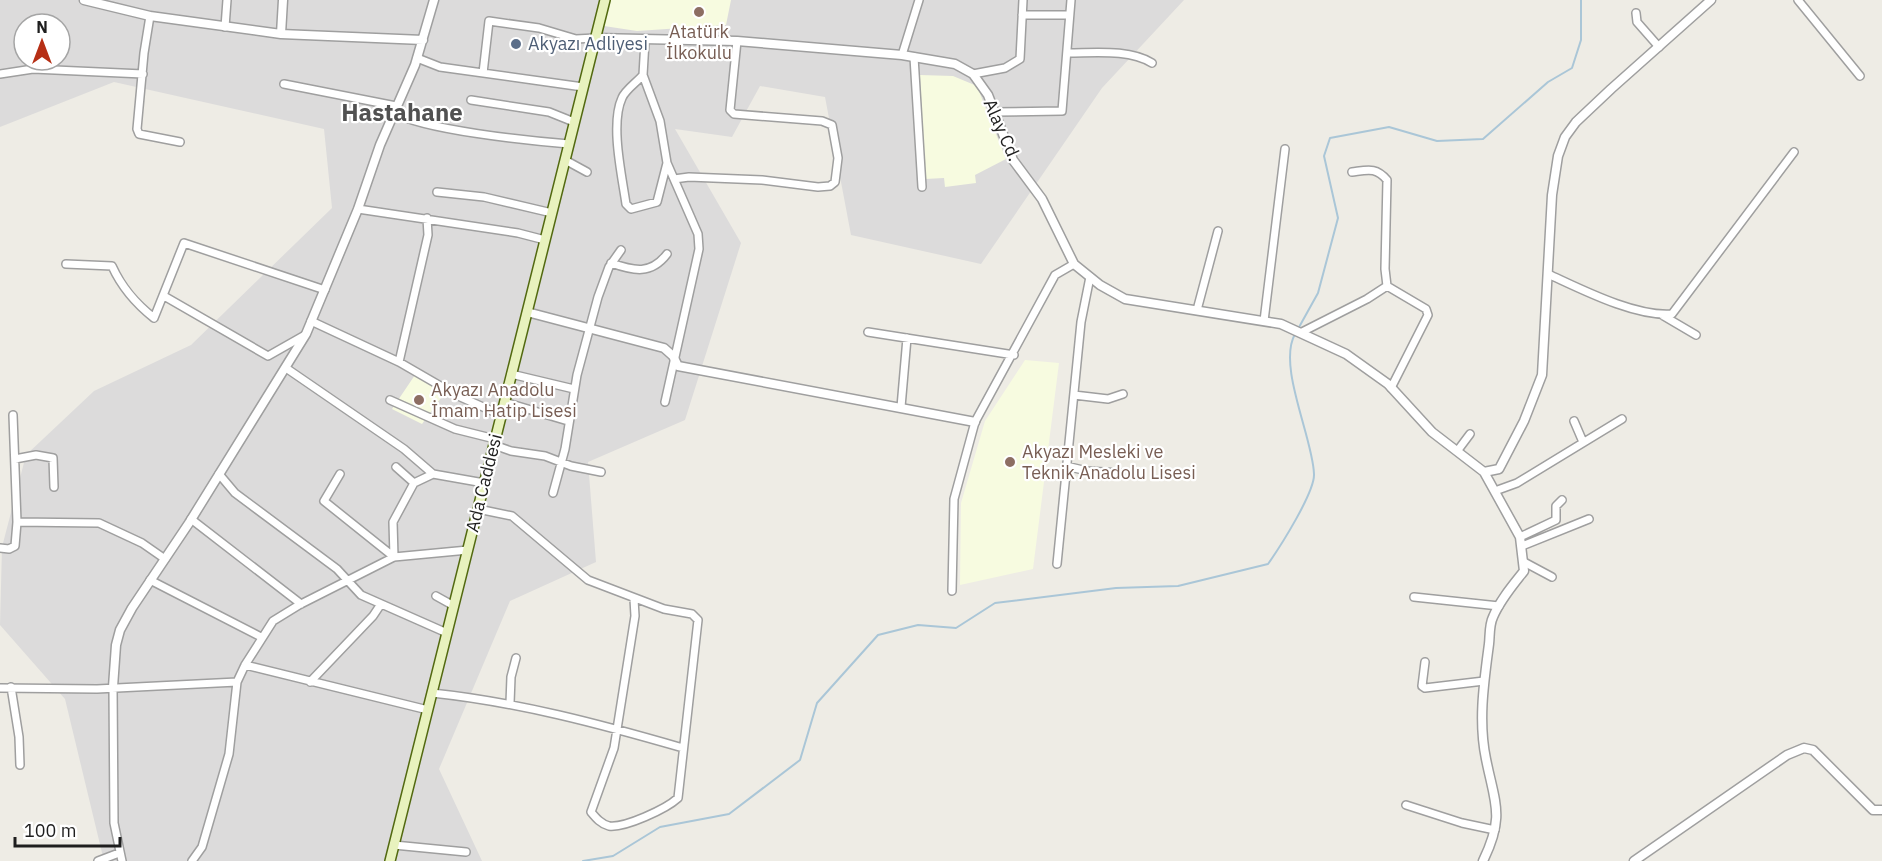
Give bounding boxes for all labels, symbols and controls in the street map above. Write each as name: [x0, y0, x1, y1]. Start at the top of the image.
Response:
marker: Atatürk İlkokulu: [692, 5, 706, 19]
north arrow: [12, 12, 72, 72]
text: N: [36, 17, 48, 37]
place label: Atatürk İlkokulu: [666, 20, 732, 64]
place label: Akyazı Adliyesi: [528, 32, 648, 55]
marker: Akyazı Adliyesi: [509, 37, 523, 51]
street label: Alay Cd.: [979, 95, 1026, 164]
district label: Hastahane: [341, 96, 463, 128]
place label: Akyazı Anadolu İmam Hatip Lisesi: [431, 378, 577, 422]
marker: Akyazı Anadolu İmam Hatip Lisesi: [412, 393, 426, 407]
street label: Ada Caddesi: [460, 431, 507, 534]
place label: Akyazı Mesleki ve Teknik Anadolu Lisesi: [1022, 440, 1196, 484]
marker: Akyazı Mesleki ve Teknik Anadolu Lisesi: [1003, 455, 1017, 469]
scale bar: [15, 810, 120, 848]
text: 100 m: [24, 819, 76, 842]

